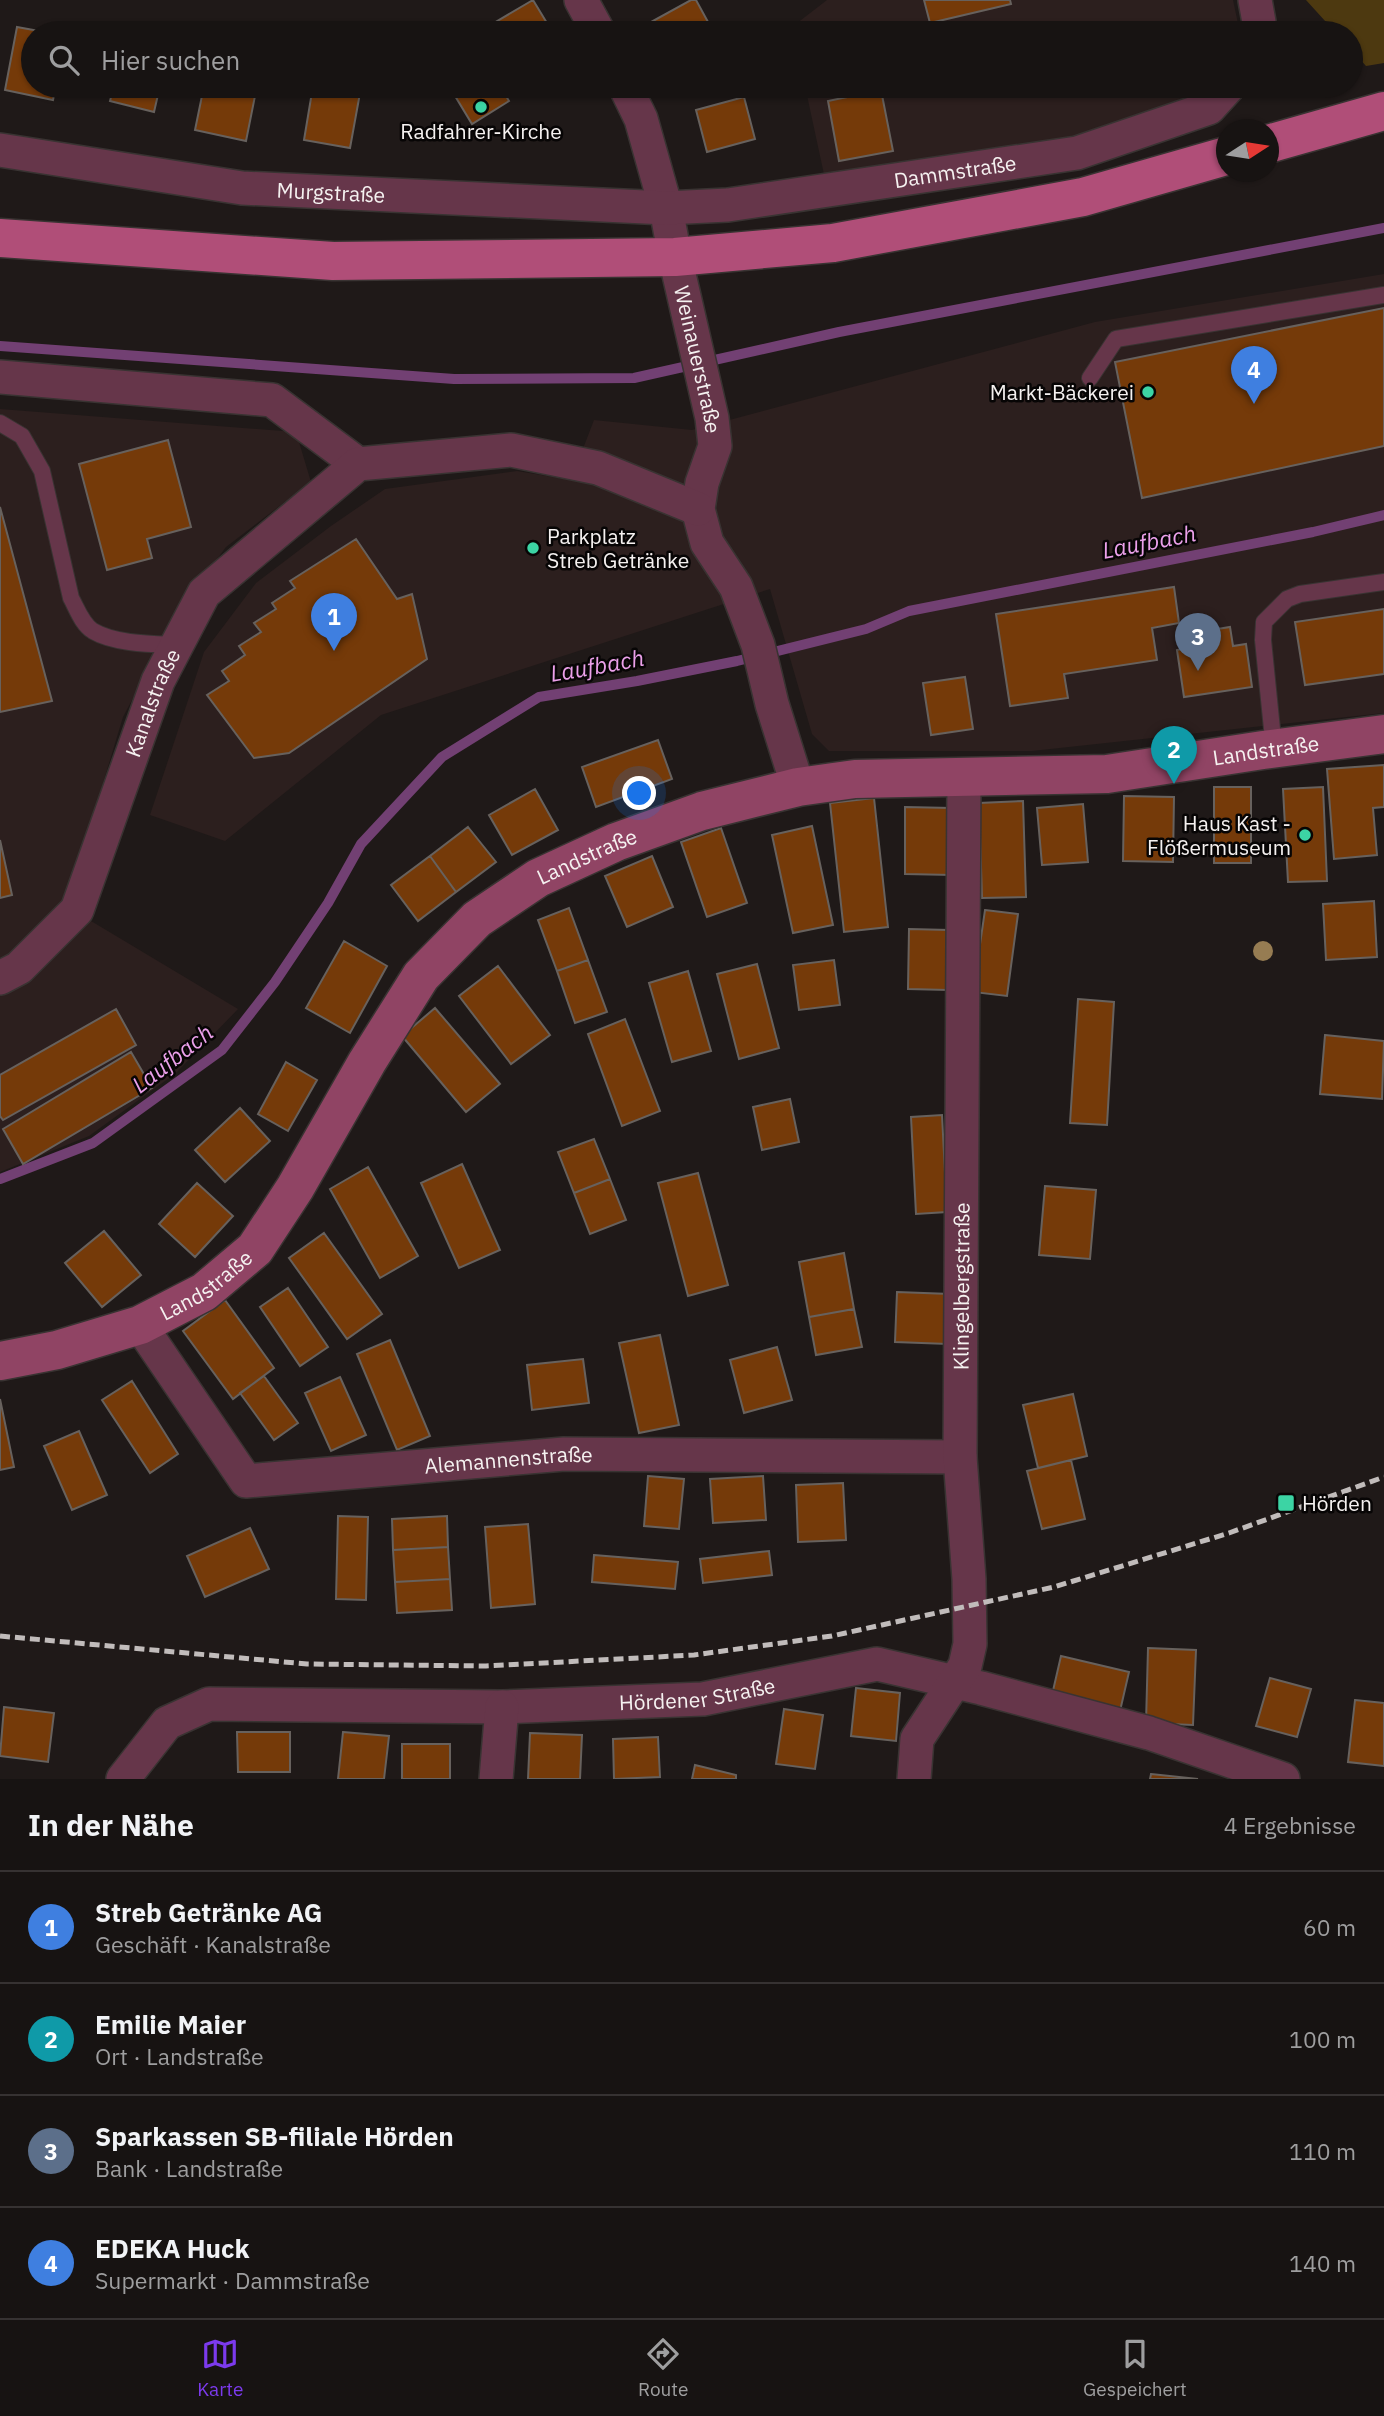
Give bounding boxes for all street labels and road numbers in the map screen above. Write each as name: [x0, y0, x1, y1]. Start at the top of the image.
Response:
street label: Dammstraße: [892, 148, 1018, 194]
street label: Murgstraße: [276, 176, 386, 209]
street label: Weinauerstraße: [668, 283, 728, 435]
street label: Kanalstraße: [118, 644, 187, 761]
street label: Landstraße: [1211, 729, 1321, 772]
street label: Landstraße: [532, 822, 641, 891]
street label: Klingelbergstraße: [947, 1202, 975, 1370]
street label: Landstraße: [155, 1243, 258, 1327]
street label: Alemannenstraße: [423, 1440, 593, 1480]
street label: Hördener Straße: [618, 1671, 778, 1716]

